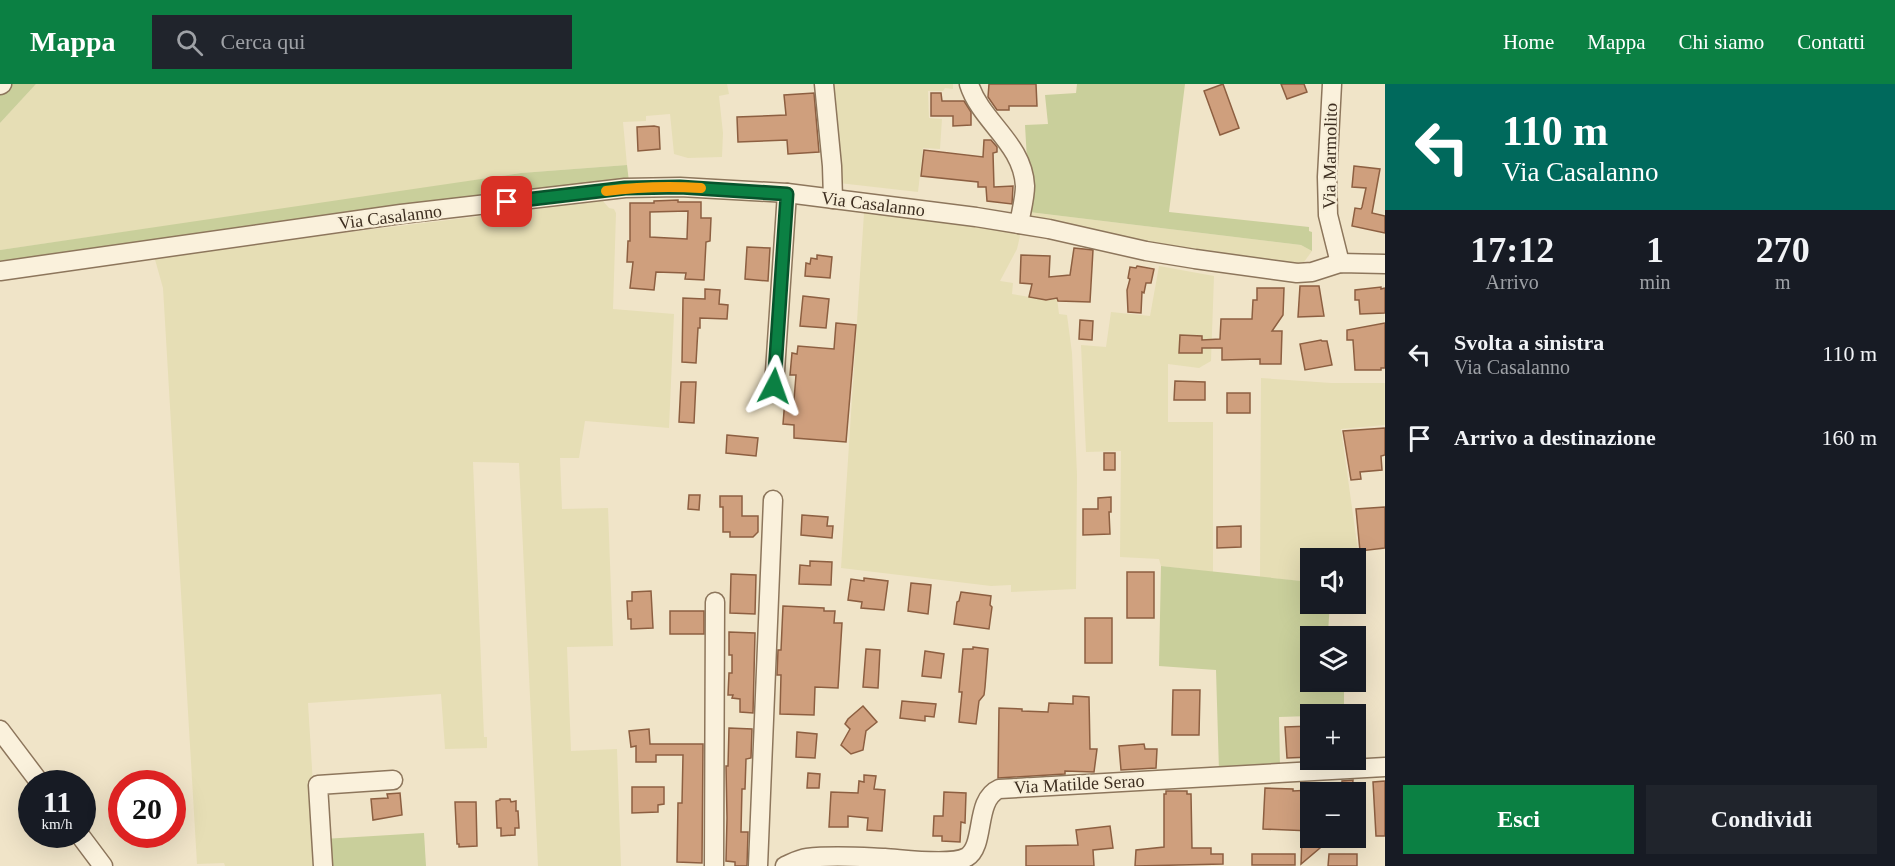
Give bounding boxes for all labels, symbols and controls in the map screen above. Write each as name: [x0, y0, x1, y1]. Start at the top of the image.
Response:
search box: [152, 15, 572, 69]
text: Mappa: [30, 26, 116, 57]
icon: search: [173, 26, 206, 59]
text: Cerca qui: [221, 29, 305, 54]
text: Home: [1503, 30, 1554, 54]
text: Mappa: [1587, 30, 1646, 54]
text: Chi siamo: [1679, 30, 1764, 54]
text: Contatti: [1797, 30, 1865, 54]
street label: Via Marmolito: [1319, 103, 1341, 209]
icon: left: [1403, 108, 1481, 186]
text: 110 m: [1502, 108, 1608, 154]
text: Via Casalanno: [1502, 157, 1659, 187]
pin: [481, 176, 532, 227]
icon: arrive: [490, 185, 523, 218]
street label: Via Casalanno: [820, 188, 926, 220]
street label: Via Casalanno: [337, 201, 443, 233]
text: 17:12: [1470, 230, 1554, 270]
text: 1: [1646, 230, 1664, 270]
text: 270: [1756, 230, 1810, 270]
text: Arrivo: [1486, 271, 1539, 293]
text: min: [1639, 271, 1671, 293]
text: m: [1775, 271, 1791, 293]
text: Svolta a sinistra: [1454, 330, 1604, 355]
icon: left: [1403, 338, 1436, 371]
text: 110 m: [1822, 341, 1877, 366]
position arrow: [742, 354, 806, 418]
text: Via Casalanno: [1454, 356, 1570, 378]
icon: arrive: [1403, 422, 1436, 455]
text: Arrivo a destinazione: [1454, 425, 1656, 450]
text: 160 m: [1821, 425, 1877, 450]
map controls: [1300, 548, 1366, 848]
button: sound: [1300, 548, 1366, 614]
button: layers: [1300, 626, 1366, 692]
button: +: [1300, 704, 1366, 770]
speed limit sign: 20: [108, 770, 186, 848]
street label: Via Matilde Serao: [1013, 771, 1145, 797]
button: −: [1300, 782, 1366, 848]
text: 11: [43, 785, 71, 818]
button: Esci: [1403, 785, 1634, 854]
button: Condividi: [1646, 785, 1877, 854]
text: km/h: [42, 816, 72, 832]

